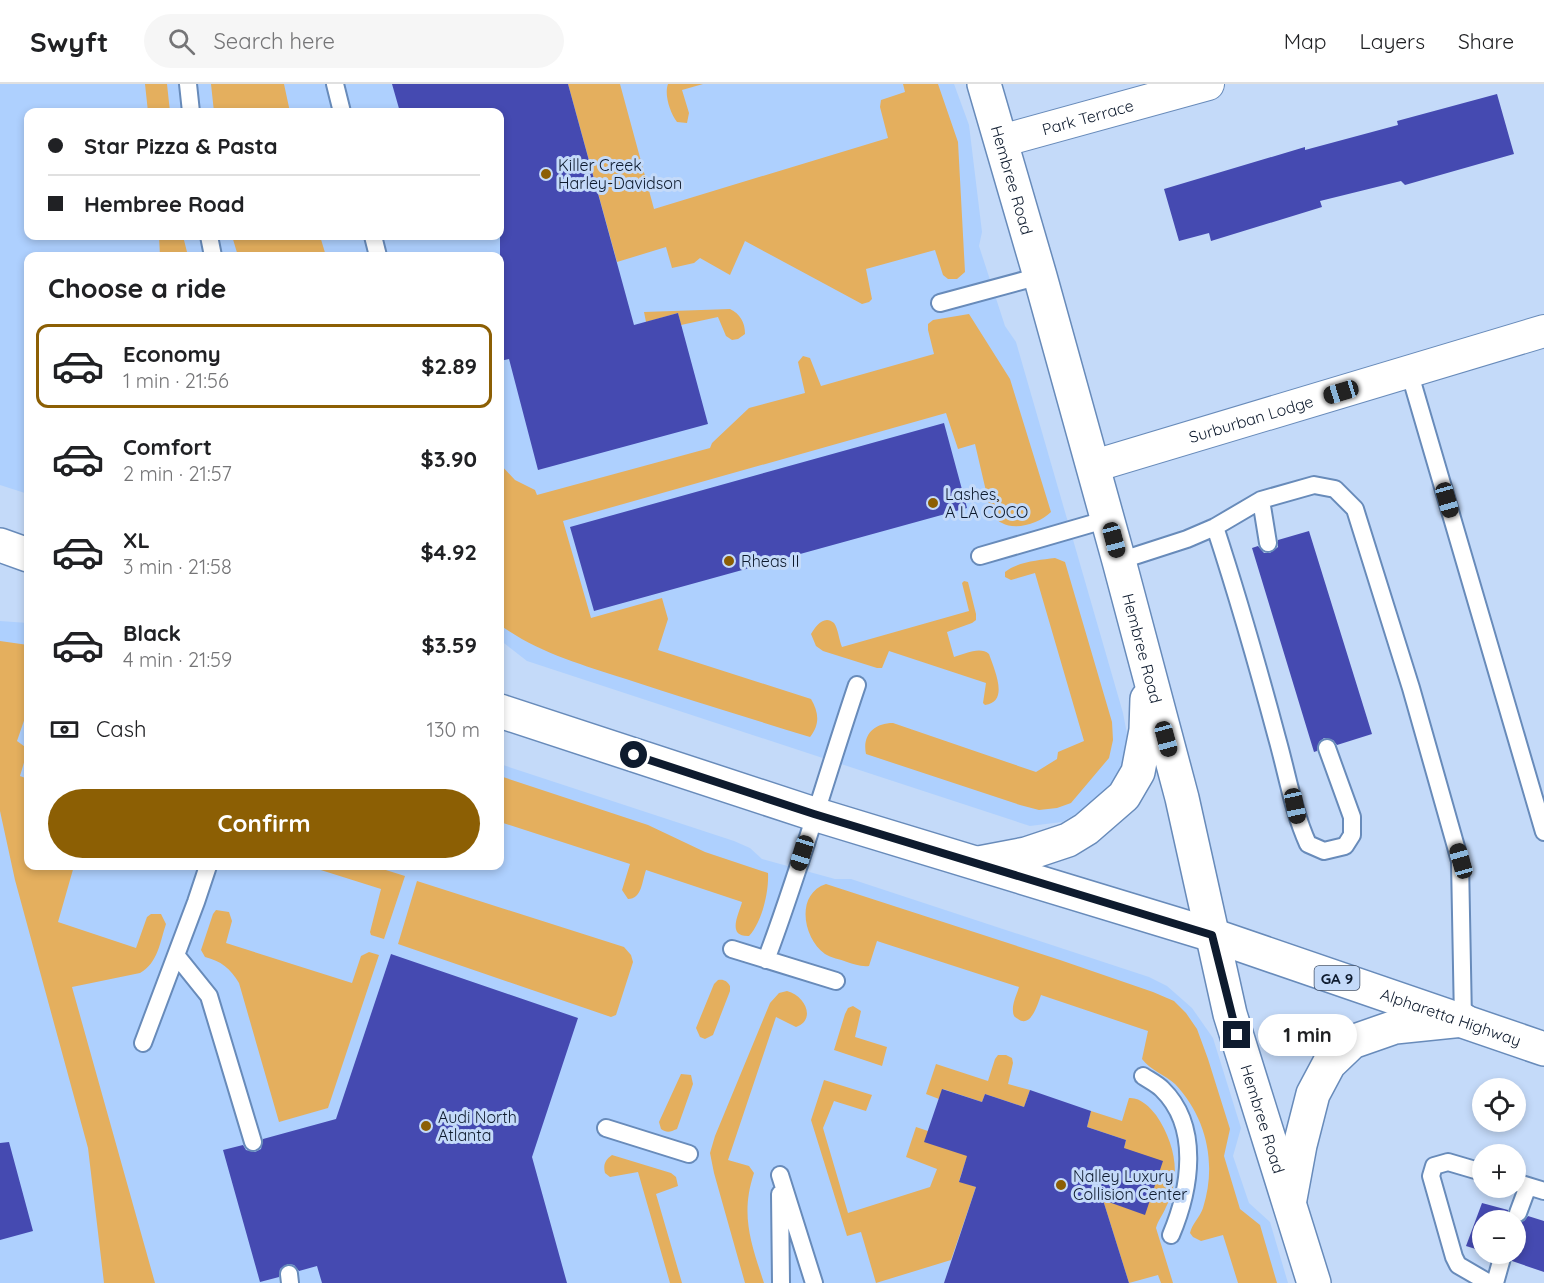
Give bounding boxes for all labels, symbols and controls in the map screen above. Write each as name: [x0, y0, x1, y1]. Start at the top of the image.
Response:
search box: [144, 14, 564, 68]
text: Swyft: [30, 24, 108, 59]
icon: search: [165, 25, 198, 58]
text: Search here: [213, 27, 335, 55]
text: Map: [1284, 28, 1327, 54]
text: Layers: [1360, 28, 1425, 54]
text: Share: [1458, 28, 1514, 54]
street label: Park Terrace: [1040, 95, 1136, 139]
street label: Hembree Road: [987, 123, 1037, 237]
text: Star Pizza & Pasta: [84, 132, 278, 160]
place label: Killer Creek Harley-Davidson: [558, 155, 682, 193]
marker: Killer Creek Harley-Davidson: [539, 167, 553, 181]
text: Hembree Road: [84, 190, 244, 218]
text: Choose a ride: [48, 271, 226, 305]
icon: car: [51, 339, 105, 393]
text: Economy: [123, 340, 221, 368]
text: $2.89: [421, 352, 477, 380]
text: 1 min · 21:56: [123, 368, 229, 393]
car: [1321, 378, 1361, 406]
street label: Surburban Lodge: [1186, 391, 1316, 447]
icon: car: [51, 432, 105, 486]
text: Comfort: [123, 433, 212, 461]
text: $3.90: [421, 445, 477, 473]
text: 2 min · 21:57: [123, 461, 232, 486]
car: [1433, 480, 1461, 520]
place label: Lashes, A LA COCO: [945, 484, 1028, 522]
marker: Lashes, A LA COCO: [926, 496, 940, 510]
car: [1101, 520, 1127, 560]
icon: car: [51, 525, 105, 579]
text: XL: [123, 526, 150, 554]
text: $4.92: [420, 538, 477, 566]
place label: Rheas II: [741, 551, 799, 571]
text: 3 min · 21:58: [123, 554, 232, 579]
marker: Rheas II: [722, 554, 736, 568]
street label: Hembree Road: [1118, 591, 1166, 705]
icon: car: [51, 618, 105, 672]
text: Black: [123, 619, 181, 647]
text: $3.59: [421, 631, 477, 659]
text: 4 min · 21:59: [123, 647, 232, 672]
icon: cash: [48, 713, 81, 746]
text: Cash: [96, 715, 147, 743]
text: 130 m: [427, 717, 480, 742]
car: [1153, 719, 1179, 759]
route start: [620, 741, 647, 768]
car: [1282, 787, 1308, 825]
button: Confirm: [48, 789, 480, 858]
car: [788, 833, 816, 873]
car: [1447, 841, 1475, 881]
road number: GA 9: [1314, 966, 1360, 990]
street label: Alpharetta Highway: [1378, 984, 1524, 1050]
callout: 1 min: [1258, 1014, 1357, 1056]
route end: [1223, 1021, 1250, 1048]
text: 1 min: [1283, 1022, 1332, 1047]
street label: Hembree Road: [1236, 1062, 1289, 1176]
map controls: [1472, 1078, 1526, 1264]
button: locate: [1472, 1078, 1526, 1132]
place label: Audi North Atlanta: [438, 1107, 517, 1145]
marker: Audi North Atlanta: [419, 1119, 433, 1133]
button: +: [1472, 1144, 1526, 1198]
place label: Nalley Luxury Collision Center: [1073, 1166, 1187, 1204]
marker: Nalley Luxury Collision Center: [1054, 1178, 1068, 1192]
button: −: [1472, 1210, 1526, 1264]

